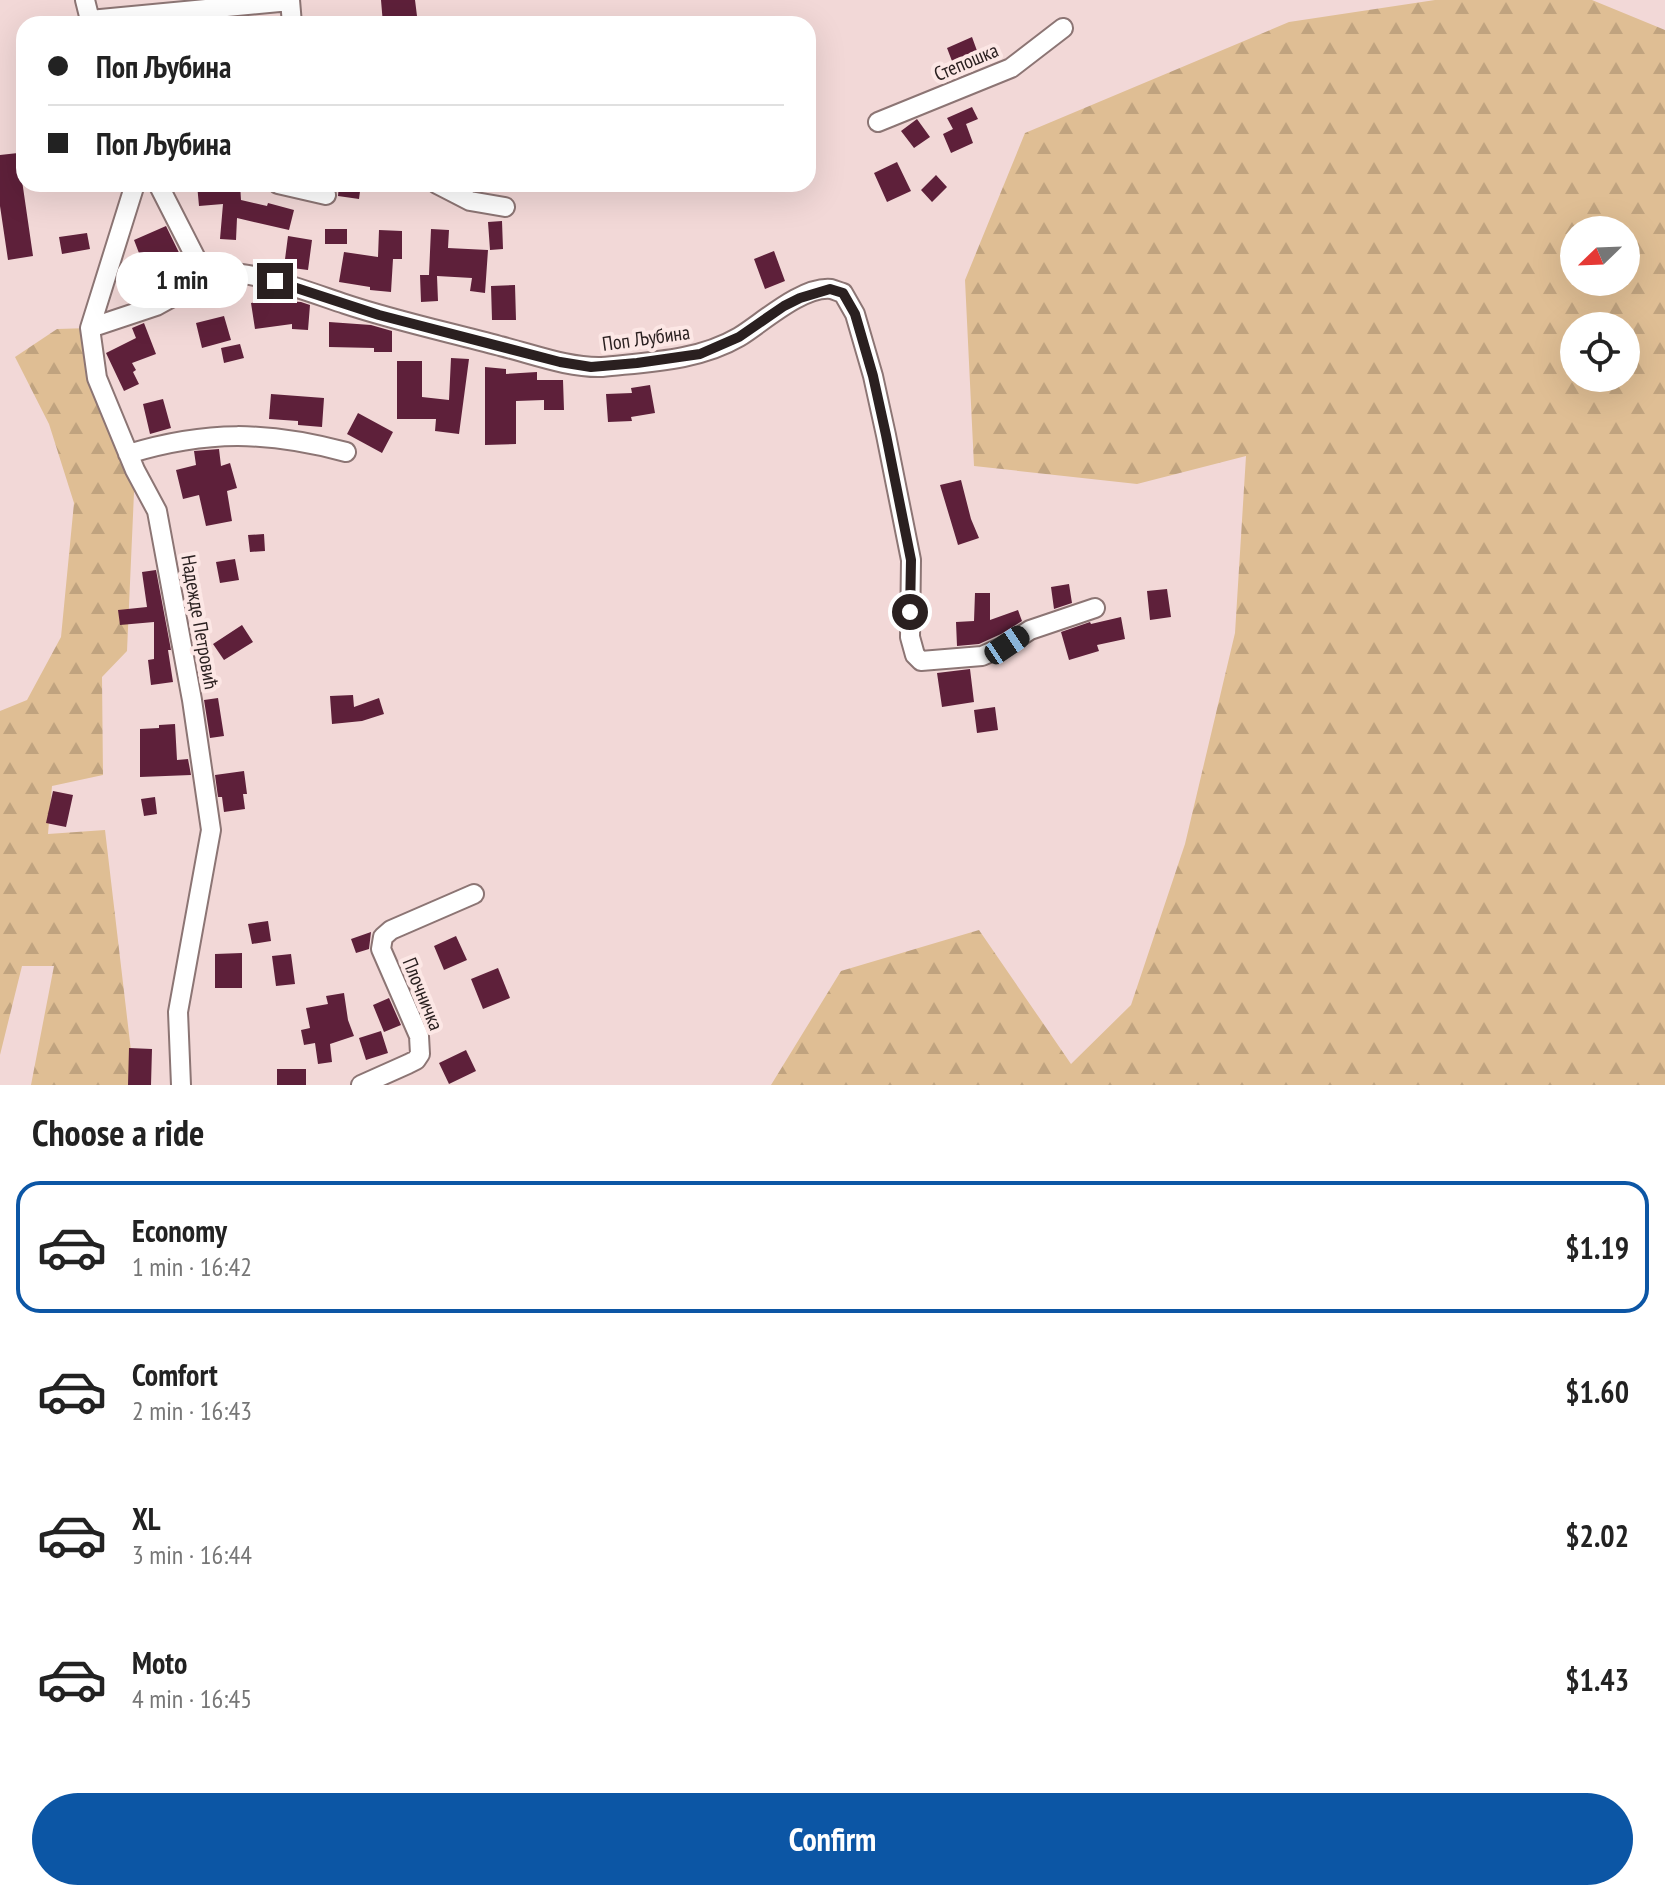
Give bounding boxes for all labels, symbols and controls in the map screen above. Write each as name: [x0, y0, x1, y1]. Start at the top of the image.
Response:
street label: Степошка: [930, 37, 1002, 87]
text: Поп Љубина: [96, 47, 231, 86]
text: Поп Љубина: [96, 124, 231, 163]
north arrow: [1560, 216, 1640, 296]
map controls: [1560, 216, 1640, 392]
callout: 1 min: [115, 253, 247, 309]
text: 1 min: [156, 263, 208, 296]
route end: [257, 263, 293, 299]
button: locate: [1560, 312, 1640, 392]
street label: Поп Љубина: [601, 319, 691, 357]
street label: Надежде Петровић: [175, 553, 225, 691]
route start: [892, 594, 928, 630]
car: [980, 622, 1034, 668]
street label: Плочничка: [397, 954, 449, 1034]
text: Choose a ride: [32, 1109, 204, 1156]
icon: car: [36, 1211, 108, 1283]
text: Economy: [132, 1211, 227, 1250]
text: $1.19: [1565, 1228, 1629, 1267]
text: 1 min · 16:42: [132, 1250, 252, 1283]
icon: car: [36, 1355, 108, 1427]
text: Comfort: [132, 1355, 218, 1394]
text: $1.60: [1565, 1372, 1629, 1411]
text: 2 min · 16:43: [132, 1394, 252, 1427]
icon: car: [36, 1499, 108, 1571]
text: XL: [132, 1499, 161, 1538]
text: $2.02: [1565, 1516, 1629, 1555]
text: 3 min · 16:44: [132, 1538, 252, 1571]
icon: car: [36, 1643, 108, 1715]
text: Moto: [132, 1643, 187, 1682]
text: $1.43: [1565, 1660, 1629, 1699]
text: 4 min · 16:45: [132, 1682, 252, 1715]
button: Confirm: [32, 1793, 1633, 1885]

